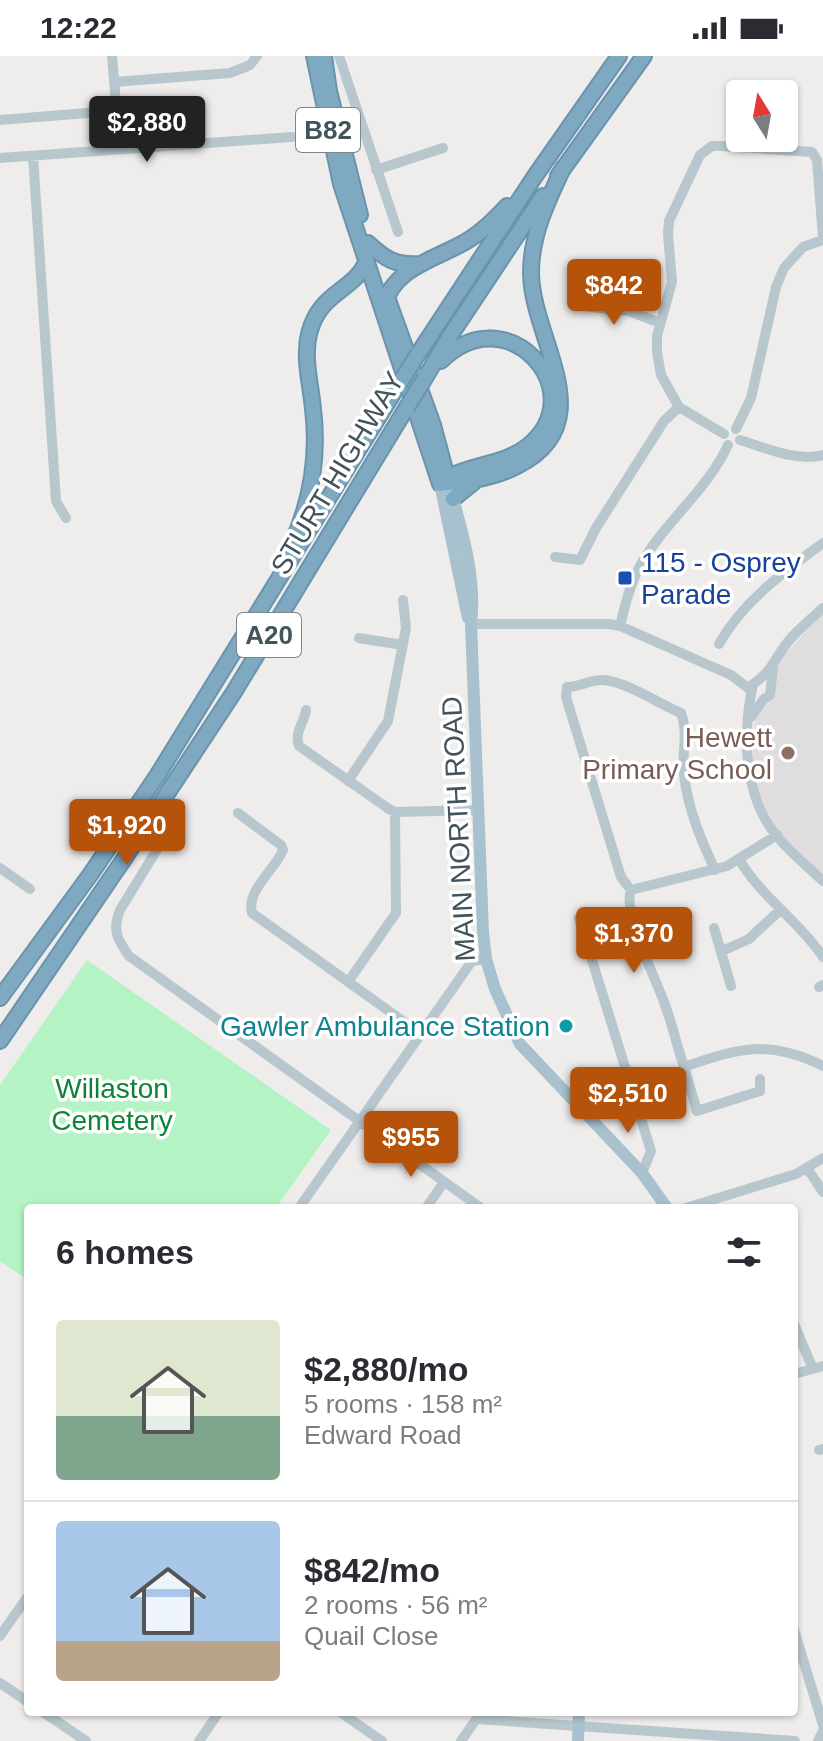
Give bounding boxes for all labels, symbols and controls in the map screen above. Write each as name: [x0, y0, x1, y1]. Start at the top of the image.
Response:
text: 12:22: [40, 11, 117, 44]
north arrow: [726, 80, 798, 152]
map controls: [726, 80, 798, 152]
pin: $2,880: [82, 96, 212, 164]
text: $2,880: [107, 107, 187, 137]
road number: B82: [296, 108, 360, 152]
pin: $842: [567, 259, 661, 327]
text: $842: [585, 270, 643, 300]
street label: STURT HIGHWAY: [265, 366, 410, 580]
place label: 115 - Osprey Parade: [641, 547, 801, 610]
marker: 115 - Osprey Parade: [616, 569, 634, 587]
road number: A20: [237, 613, 301, 657]
street label: MAIN NORTH ROAD: [436, 696, 481, 962]
place label: Hewett Primary School: [582, 722, 772, 785]
marker: Hewett Primary School: [779, 744, 797, 762]
pin: $1,920: [62, 799, 192, 867]
text: $1,920: [87, 810, 167, 840]
pin: $1,370: [569, 907, 699, 975]
text: $1,370: [594, 918, 674, 948]
place label: Gawler Ambulance Station: [220, 1011, 550, 1042]
marker: Gawler Ambulance Station: [557, 1017, 575, 1035]
pin: $2,510: [563, 1067, 693, 1135]
park label: Willaston Cemetery: [51, 1073, 173, 1136]
text: $2,510: [588, 1078, 668, 1108]
pin: $955: [364, 1111, 458, 1179]
text: $955: [382, 1122, 440, 1152]
icon: filters: [722, 1230, 766, 1274]
text: 6 homes: [56, 1233, 194, 1271]
text: $2,880/mo: [304, 1350, 468, 1388]
icon: home: [120, 1352, 216, 1448]
text: 5 rooms · 158 m²: [304, 1389, 502, 1419]
text: Edward Road: [304, 1420, 462, 1450]
text: $842/mo: [304, 1551, 440, 1589]
icon: home: [120, 1553, 216, 1649]
text: 2 rooms · 56 m²: [304, 1590, 488, 1620]
text: Quail Close: [304, 1621, 438, 1651]

